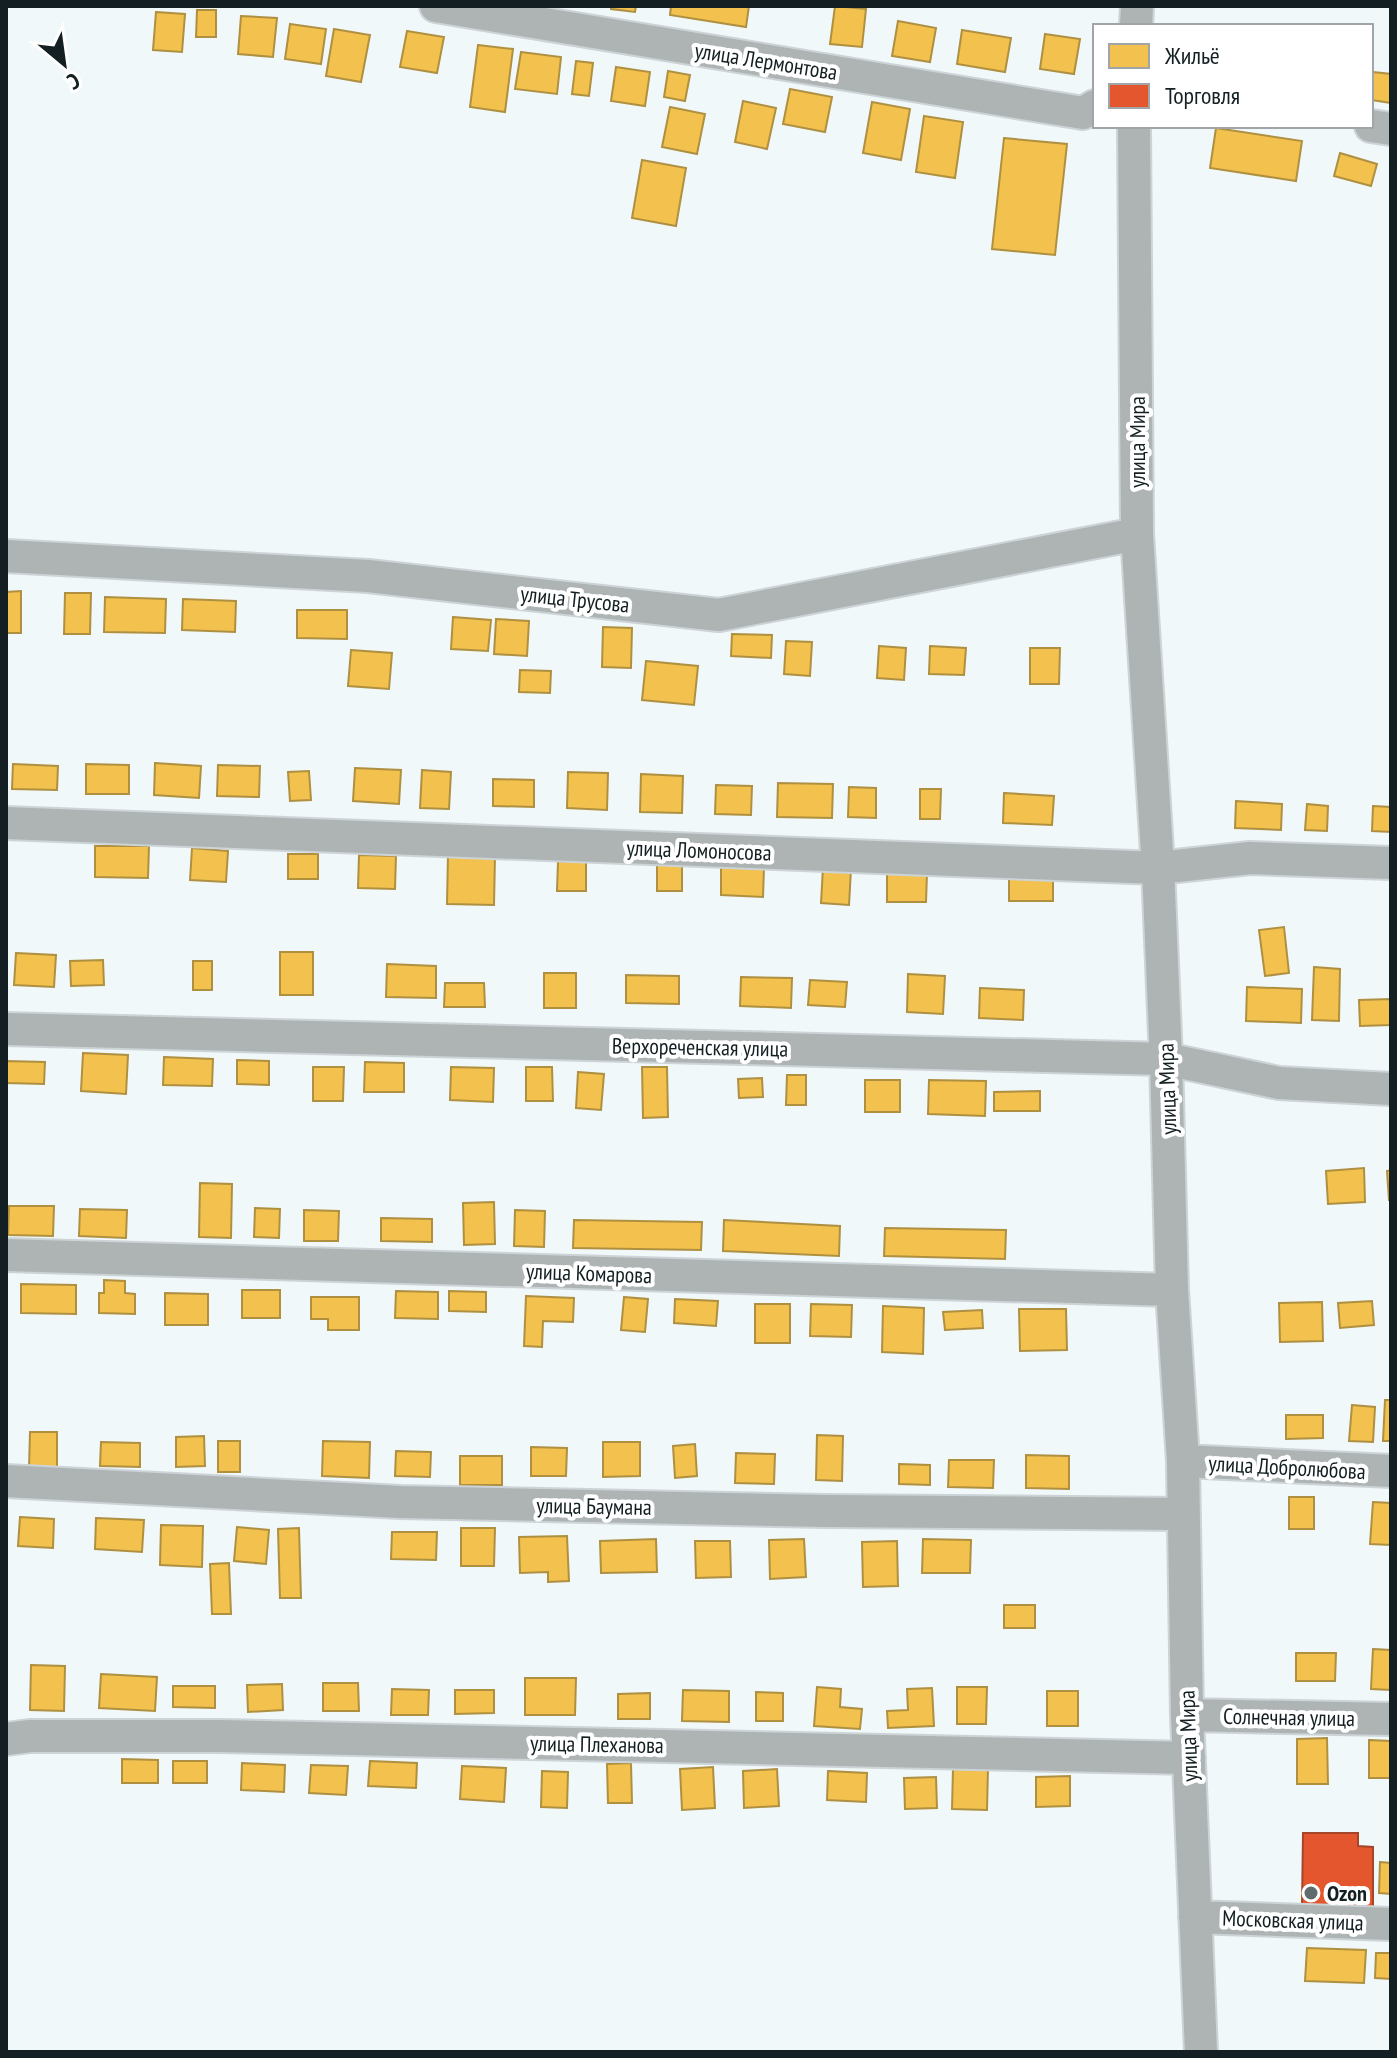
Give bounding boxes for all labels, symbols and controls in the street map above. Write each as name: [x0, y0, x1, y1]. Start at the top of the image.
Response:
north arrow: [24, 24, 104, 104]
legend: [1093, 24, 1373, 128]
street label: улица Лермонтова: [693, 36, 839, 86]
text: Жильё: [1164, 40, 1220, 71]
text: С: [63, 67, 85, 96]
text: Торговля: [1165, 80, 1240, 111]
street label: улица Мира: [1123, 396, 1151, 488]
street label: улица Трусова: [519, 579, 631, 619]
street label: улица Ломоносова: [626, 833, 772, 867]
street label: Верхореченская улица: [612, 1031, 788, 1063]
street label: улица Мира: [1151, 1043, 1183, 1135]
street label: улица Комарова: [525, 1257, 653, 1289]
street label: улица Добролюбова: [1208, 1449, 1366, 1485]
street label: улица Баумана: [536, 1491, 652, 1521]
street label: улица Мира: [1172, 1690, 1204, 1782]
street label: Солнечная улица: [1223, 1702, 1355, 1732]
street label: улица Плеханова: [530, 1729, 664, 1759]
place label: Ozon: [1327, 1879, 1367, 1907]
marker: Ozon: [1302, 1884, 1320, 1902]
street label: Московская улица: [1222, 1904, 1364, 1936]

